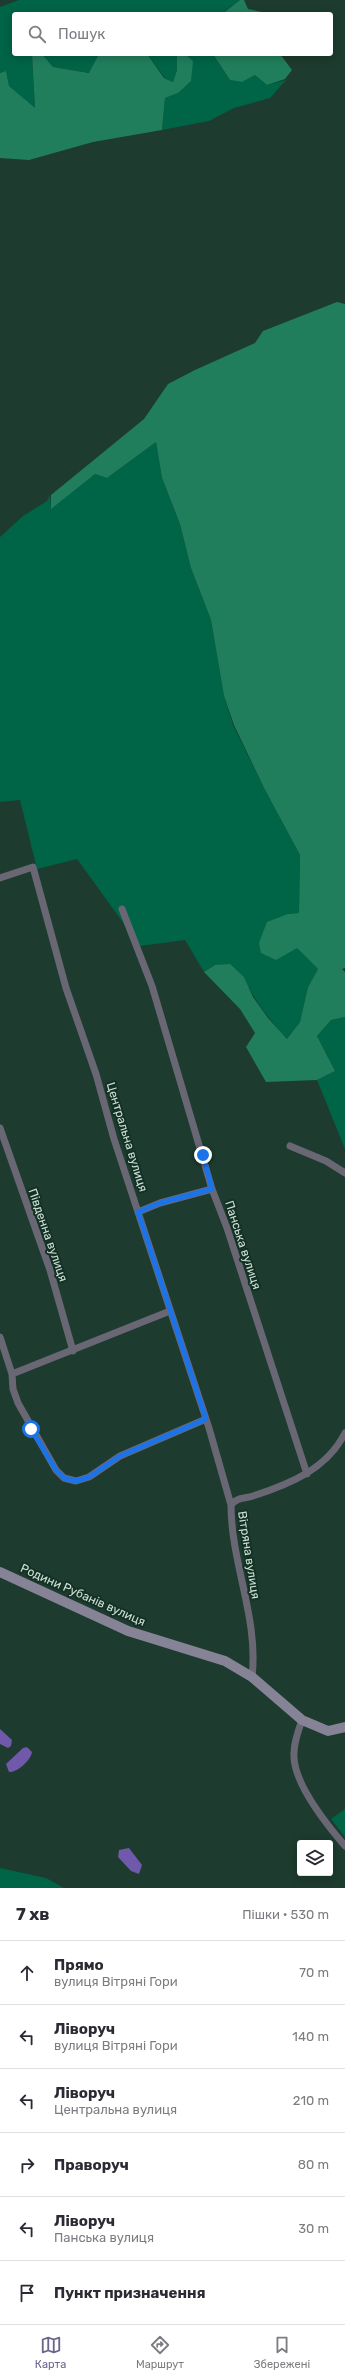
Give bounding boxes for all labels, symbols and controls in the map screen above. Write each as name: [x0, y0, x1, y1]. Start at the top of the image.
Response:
search box: [12, 12, 333, 56]
icon: search: [26, 23, 48, 45]
text: Пошук: [58, 25, 105, 43]
street label: Центральна вулиця: [104, 1081, 150, 1193]
route end: [194, 1146, 212, 1164]
street label: Південна вулиця: [26, 1187, 70, 1283]
street label: Панська вулиця: [222, 1199, 264, 1291]
route start: [22, 1420, 40, 1438]
street label: Вітряна вулиця: [235, 1510, 263, 1600]
street label: Родини Рубанів вулиця: [18, 1561, 148, 1629]
map controls: [297, 1840, 333, 1876]
button: layers: [297, 1840, 333, 1876]
text: 7 хв: [16, 1904, 50, 1924]
text: Пішки · 530 m: [242, 1907, 329, 1922]
text: Прямо: [54, 1956, 104, 1974]
icon: ahead: [16, 1962, 38, 1984]
text: 70 m: [299, 1965, 329, 1980]
text: вулиця Вітряні Гори: [54, 1974, 178, 1989]
text: Ліворуч: [54, 2020, 115, 2038]
icon: left: [16, 2026, 38, 2048]
text: 140 m: [292, 2029, 329, 2044]
text: вулиця Вітряні Гори: [54, 2038, 178, 2053]
text: Ліворуч: [54, 2084, 115, 2102]
icon: left: [16, 2090, 38, 2112]
text: 210 m: [293, 2093, 329, 2108]
text: Центральна вулиця: [54, 2102, 177, 2117]
icon: right: [16, 2154, 38, 2176]
text: Праворуч: [54, 2156, 129, 2174]
text: 80 m: [298, 2157, 329, 2172]
text: Ліворуч: [54, 2212, 115, 2230]
icon: left: [16, 2218, 38, 2240]
text: 30 m: [298, 2221, 329, 2236]
text: Панська вулиця: [54, 2230, 154, 2245]
icon: arrive: [16, 2282, 38, 2304]
text: Пункт призначення: [54, 2284, 206, 2302]
tab: Карта: [35, 2334, 66, 2371]
tab: Маршрут: [136, 2334, 184, 2371]
tab: Збережені: [254, 2334, 310, 2371]

